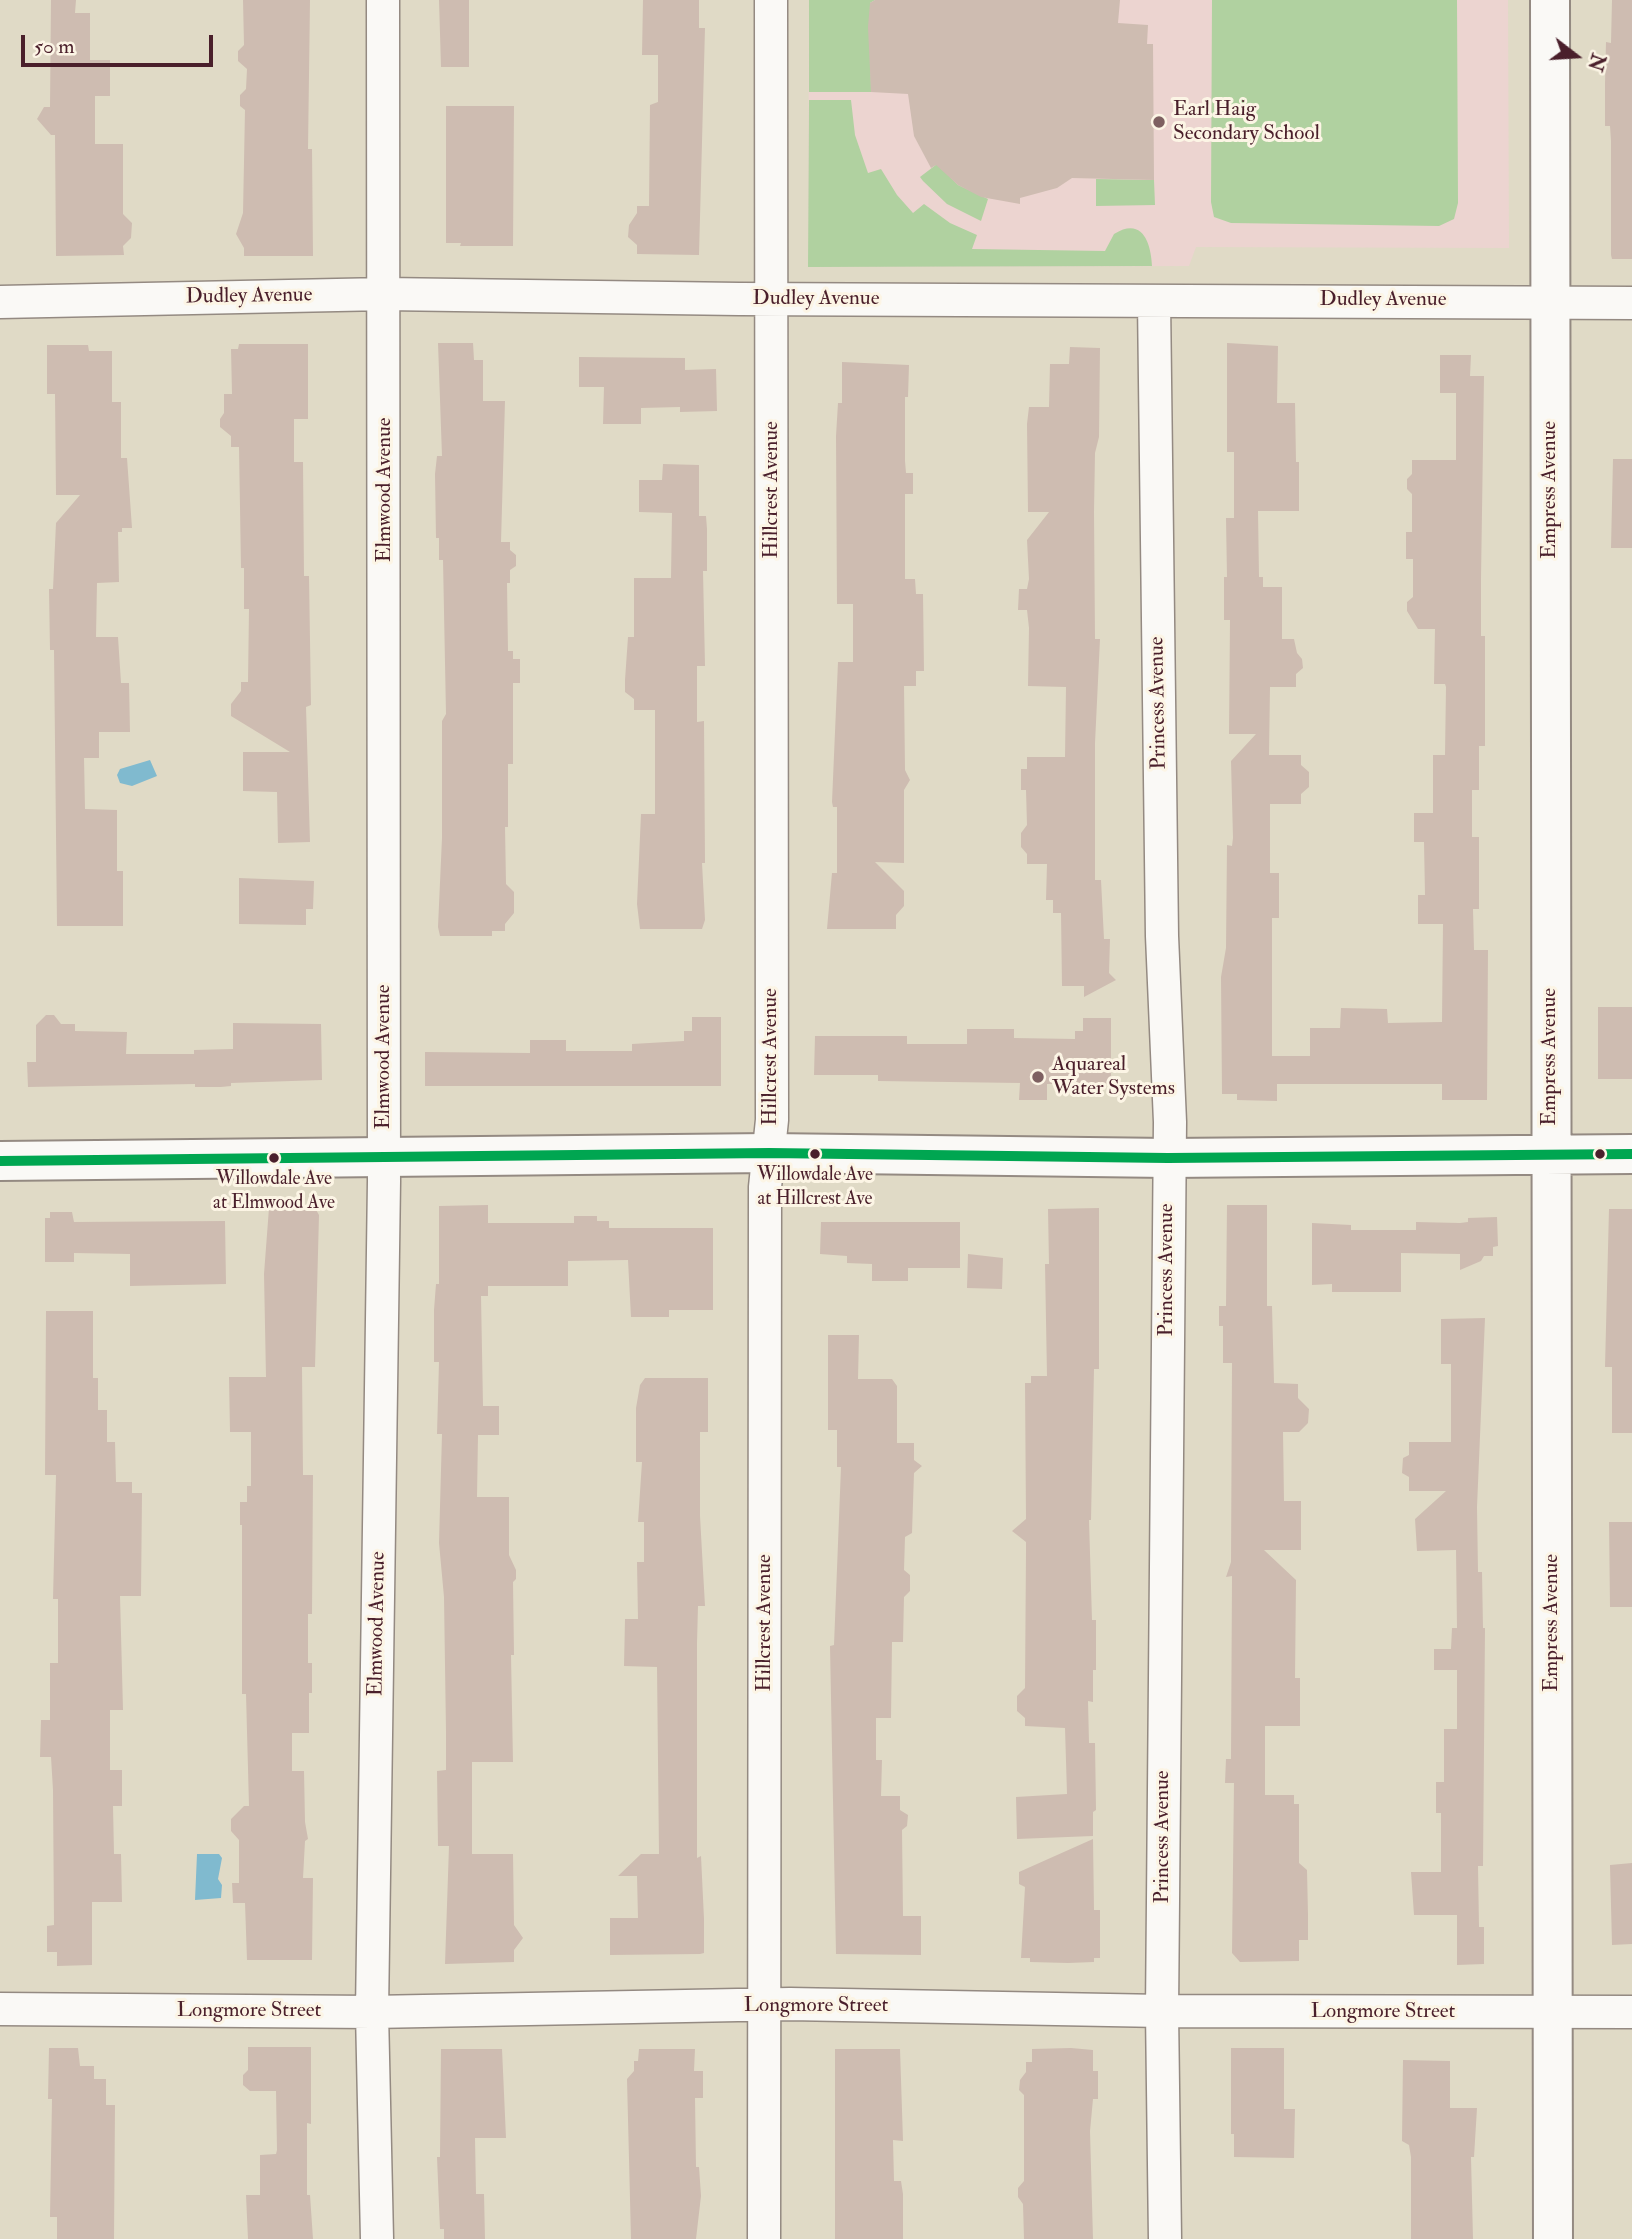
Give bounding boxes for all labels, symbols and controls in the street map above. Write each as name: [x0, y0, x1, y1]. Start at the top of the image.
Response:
scale bar: [24, 21, 217, 65]
north arrow: [1541, 21, 1611, 91]
text: 50 m: [34, 33, 75, 60]
text: N: [1582, 50, 1610, 74]
place label: Earl Haig Secondary School: [1173, 97, 1320, 147]
marker: Earl Haig Secondary School: [1151, 114, 1167, 130]
street label: Dudley Avenue: [185, 283, 313, 311]
street label: Dudley Avenue: [753, 286, 879, 312]
street label: Dudley Avenue: [1320, 287, 1446, 313]
street label: Elmwood Avenue: [372, 417, 398, 563]
street label: Hillcrest Avenue: [759, 421, 785, 559]
street label: Empress Avenue: [1537, 421, 1563, 559]
street label: Princess Avenue: [1145, 636, 1173, 770]
street label: Elmwood Avenue: [371, 984, 397, 1130]
street label: Hillcrest Avenue: [758, 988, 784, 1126]
street label: Empress Avenue: [1537, 988, 1563, 1126]
place label: Aquareal Water Systems: [1052, 1052, 1175, 1102]
marker: Aquareal Water Systems: [1030, 1069, 1046, 1085]
marker: Willowdale Ave at Hillcrest Ave: [808, 1147, 822, 1161]
unlabelled marker: [1593, 1147, 1607, 1161]
marker: Willowdale Ave at Elmwood Ave: [267, 1151, 281, 1165]
place label: Willowdale Ave at Hillcrest Ave: [757, 1165, 873, 1209]
place label: Willowdale Ave at Elmwood Ave: [213, 1169, 335, 1213]
street label: Princess Avenue: [1154, 1203, 1180, 1337]
street label: Elmwood Avenue: [364, 1551, 392, 1697]
street label: Hillcrest Avenue: [752, 1554, 778, 1692]
street label: Empress Avenue: [1539, 1554, 1565, 1692]
street label: Princess Avenue: [1150, 1770, 1176, 1904]
street label: Longmore Street: [744, 1993, 888, 2019]
street label: Longmore Street: [177, 1998, 321, 2024]
street label: Longmore Street: [1311, 1999, 1455, 2025]

